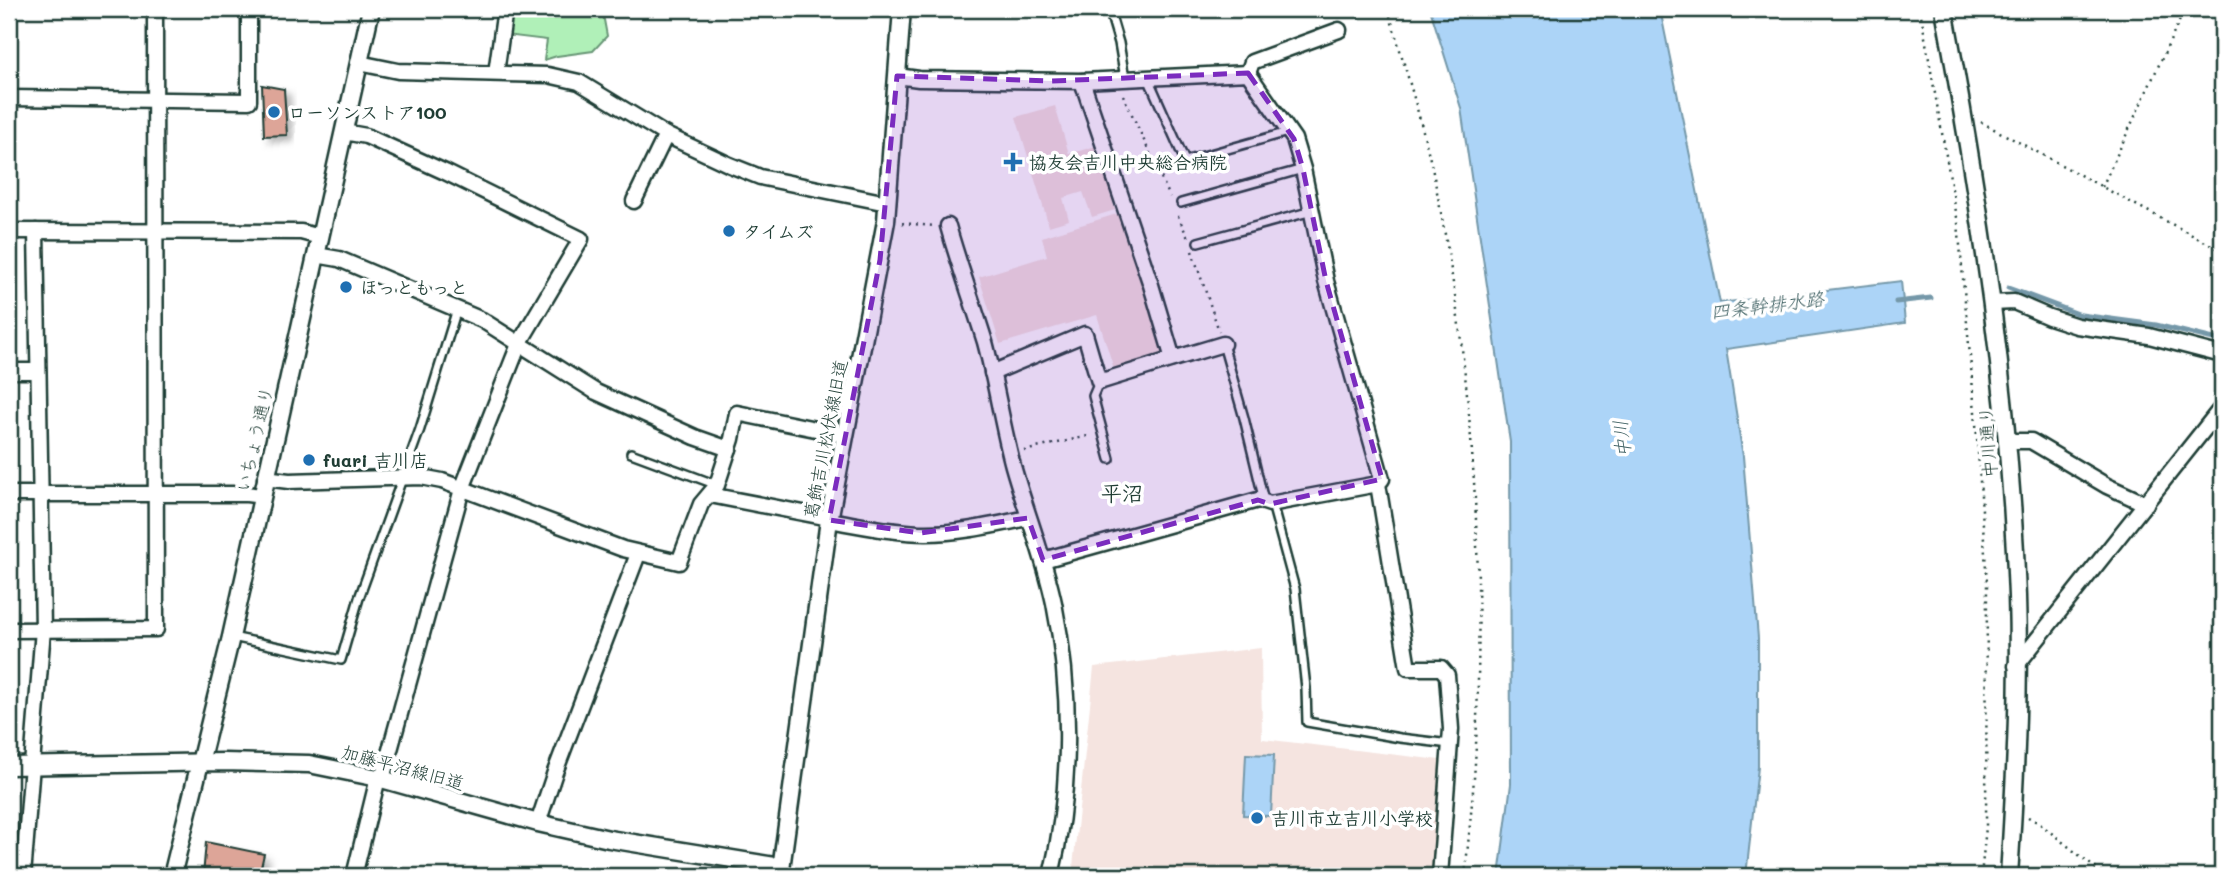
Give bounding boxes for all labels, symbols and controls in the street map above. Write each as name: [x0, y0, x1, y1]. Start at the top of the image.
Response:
place label: ローソンストア100: [288, 100, 447, 124]
marker: ローソンストア100: [266, 104, 282, 120]
place label: 協友会吉川中央総合病院: [1029, 150, 1227, 174]
marker: 協友会吉川中央総合病院: [1003, 152, 1023, 172]
place label: タイムズ: [743, 219, 814, 243]
marker: タイムズ: [721, 223, 737, 239]
place label: ほっともっと: [360, 275, 468, 299]
marker: ほっともっと: [338, 279, 354, 295]
water label: 四条幹排水路: [1709, 285, 1826, 323]
street label: 葛飾吉川松伏線旧道: [798, 357, 852, 521]
street label: いちょう通り: [230, 384, 278, 494]
street label: 中川通り: [1973, 405, 2001, 479]
water label: 中川: [1607, 419, 1635, 459]
place label: fuari 吉川店: [323, 448, 428, 472]
marker: fuari 吉川店: [301, 452, 317, 468]
district label: 平沼: [1101, 479, 1143, 506]
street label: 加藤平沼線旧道: [339, 739, 467, 795]
place label: 吉川市立吉川小学校: [1271, 806, 1433, 830]
marker: 吉川市立吉川小学校: [1249, 810, 1265, 826]

